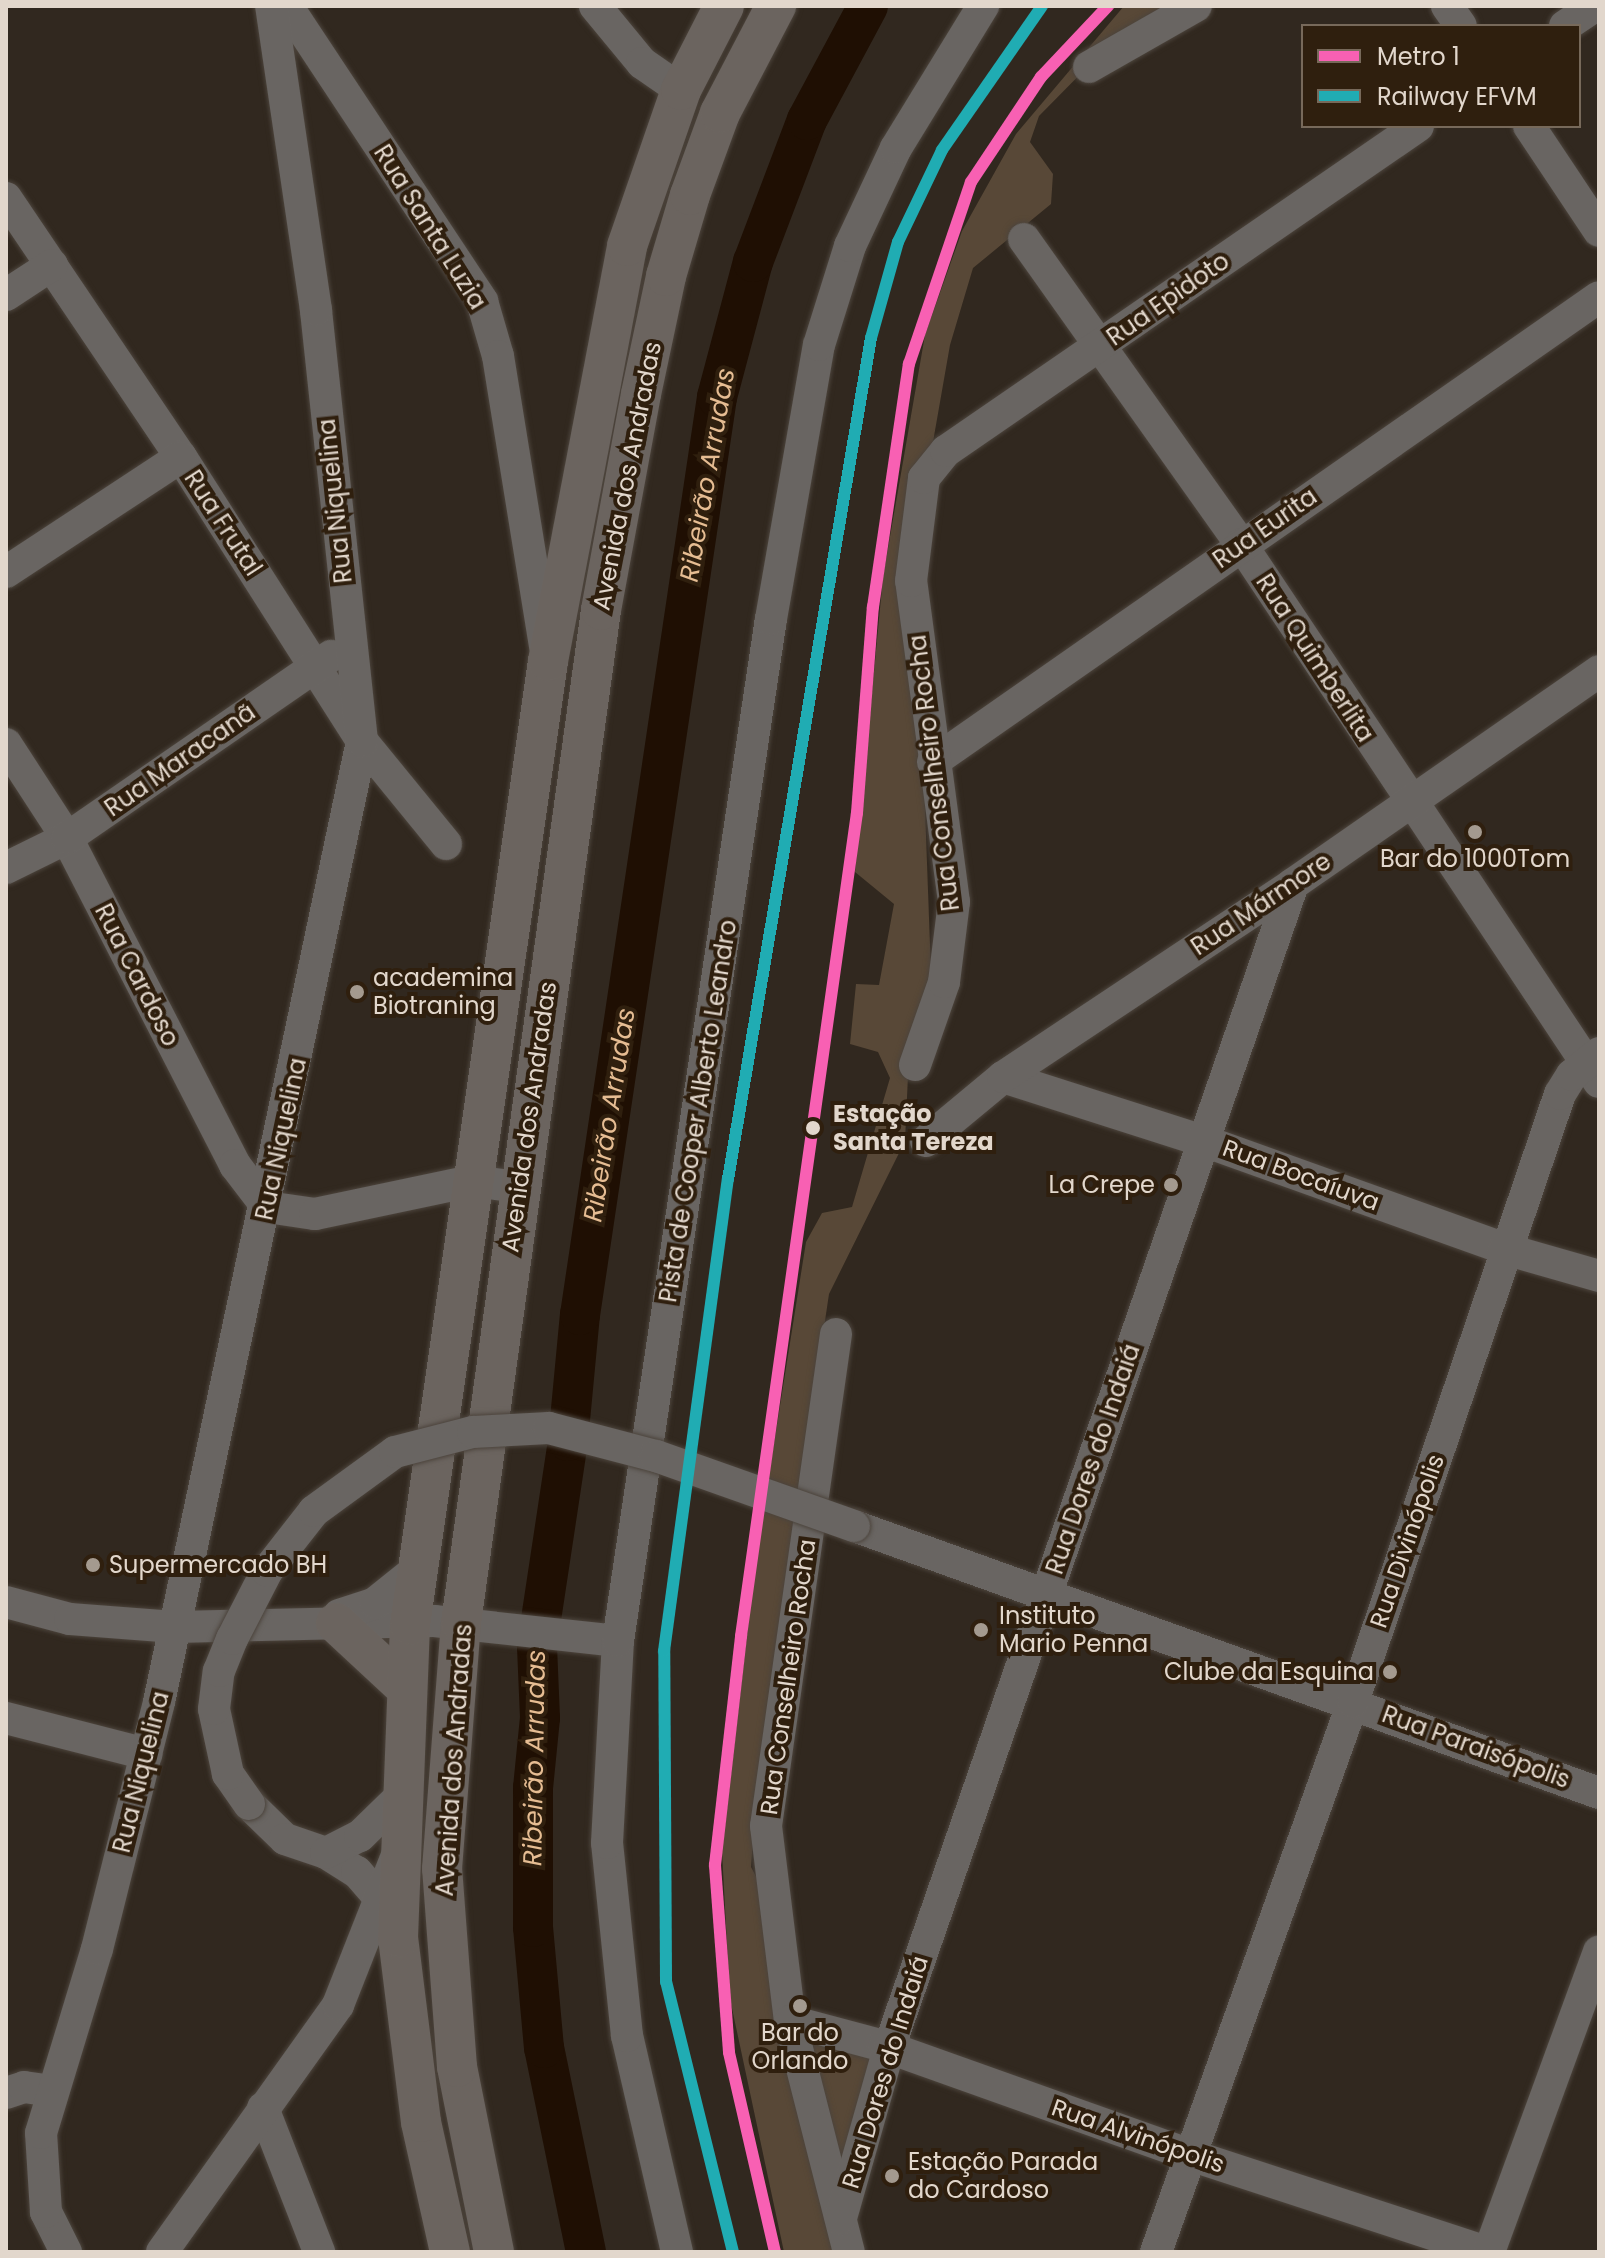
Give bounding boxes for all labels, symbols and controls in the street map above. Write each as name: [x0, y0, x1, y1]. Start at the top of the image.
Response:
legend: [1301, 24, 1581, 128]
text: Metro 1: [1377, 40, 1460, 73]
text: Railway EFVM: [1377, 80, 1537, 113]
street label: Rua Santa Luzia: [368, 139, 492, 315]
street label: Rua Epidoto: [1101, 246, 1235, 352]
street label: Avenida dos Andradas: [587, 339, 667, 613]
water label: Ribeirão Arrudas: [674, 366, 742, 584]
street label: Rua Niquelina: [312, 417, 358, 585]
street label: Rua Frutal: [178, 465, 268, 581]
street label: Rua Eurita: [1208, 482, 1322, 574]
street label: Rua Quimberlita: [1250, 569, 1380, 747]
street label: Rua Conselheiro Rocha: [903, 633, 965, 913]
street label: Rua Maracanã: [99, 697, 261, 823]
marker: Bar do 1000Tom: [1466, 823, 1484, 841]
place label: Bar do 1000Tom: [1380, 845, 1570, 873]
street label: Rua Mármore: [1186, 847, 1336, 961]
street label: Rua Cardoso: [89, 899, 185, 1051]
street label: Pista de Cooper Alberto Leandro: [654, 918, 742, 1304]
place label: academina Biotraning: [373, 964, 513, 1020]
street label: Avenida dos Andradas: [496, 980, 562, 1254]
marker: academina Biotraning: [348, 983, 366, 1001]
water label: Ribeirão Arrudas: [578, 1006, 642, 1224]
street label: Rua Niquelina: [250, 1055, 312, 1223]
place label: Estação Santa Tereza: [833, 1100, 994, 1156]
marker: Estação Santa Tereza: [800, 1115, 826, 1141]
street label: Rua Bocaíuva: [1219, 1133, 1383, 1217]
place label: La Crepe: [1049, 1171, 1155, 1199]
marker: La Crepe: [1162, 1176, 1180, 1194]
street label: Rua Dores do Indaiá: [1040, 1340, 1146, 1578]
street label: Rua Divinópolis: [1364, 1451, 1450, 1631]
street label: Rua Conselheiro Rocha: [754, 1537, 822, 1817]
place label: Supermercado BH: [109, 1551, 327, 1579]
marker: Supermercado BH: [84, 1556, 102, 1574]
place label: Instituto Mario Penna: [999, 1602, 1148, 1658]
marker: Instituto Mario Penna: [970, 1619, 992, 1641]
street label: Avenida dos Andradas: [430, 1623, 478, 1897]
water label: Ribeirão Arrudas: [518, 1650, 552, 1866]
place label: Clube da Esquina: [1164, 1658, 1374, 1686]
marker: Clube da Esquina: [1381, 1663, 1399, 1681]
street label: Rua Niquelina: [107, 1688, 175, 1856]
street label: Rua Paraisópolis: [1378, 1700, 1574, 1794]
street label: Rua Dores do Indaiá: [836, 1952, 934, 2192]
marker: Bar do Orlando: [791, 1997, 809, 2015]
place label: Bar do Orlando: [752, 2019, 848, 2075]
street label: Rua Alvinópolis: [1048, 2093, 1228, 2179]
place label: Estação Parada do Cardoso: [908, 2148, 1098, 2204]
marker: Estação Parada do Cardoso: [883, 2167, 901, 2185]

